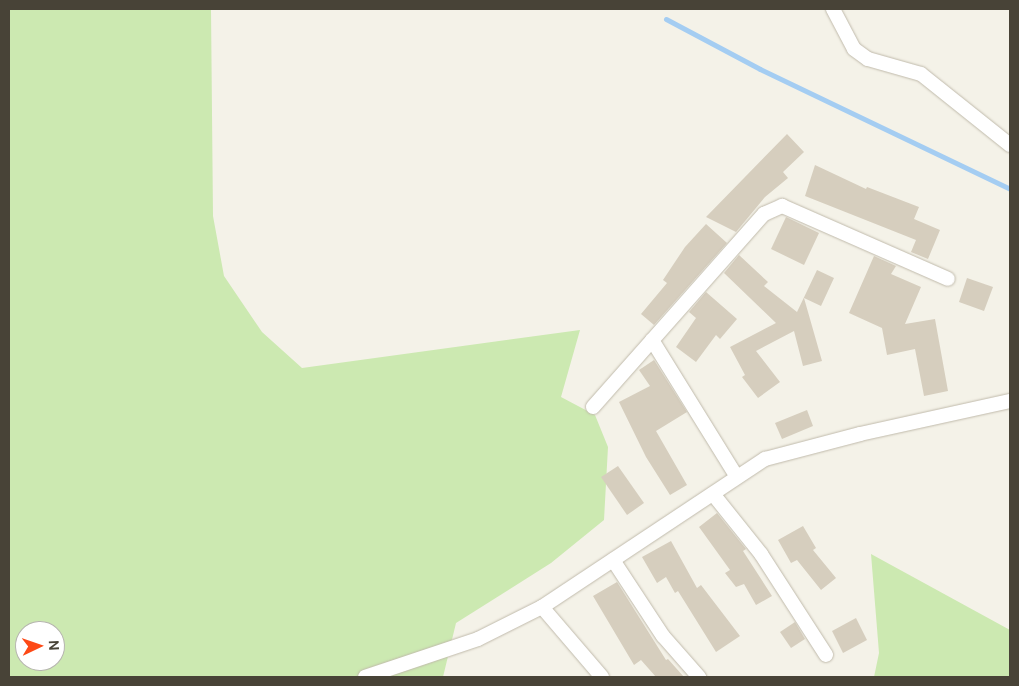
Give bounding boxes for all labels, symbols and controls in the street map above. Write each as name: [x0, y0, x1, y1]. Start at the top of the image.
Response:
north arrow: [15, 621, 65, 671]
text: N: [45, 640, 63, 651]

